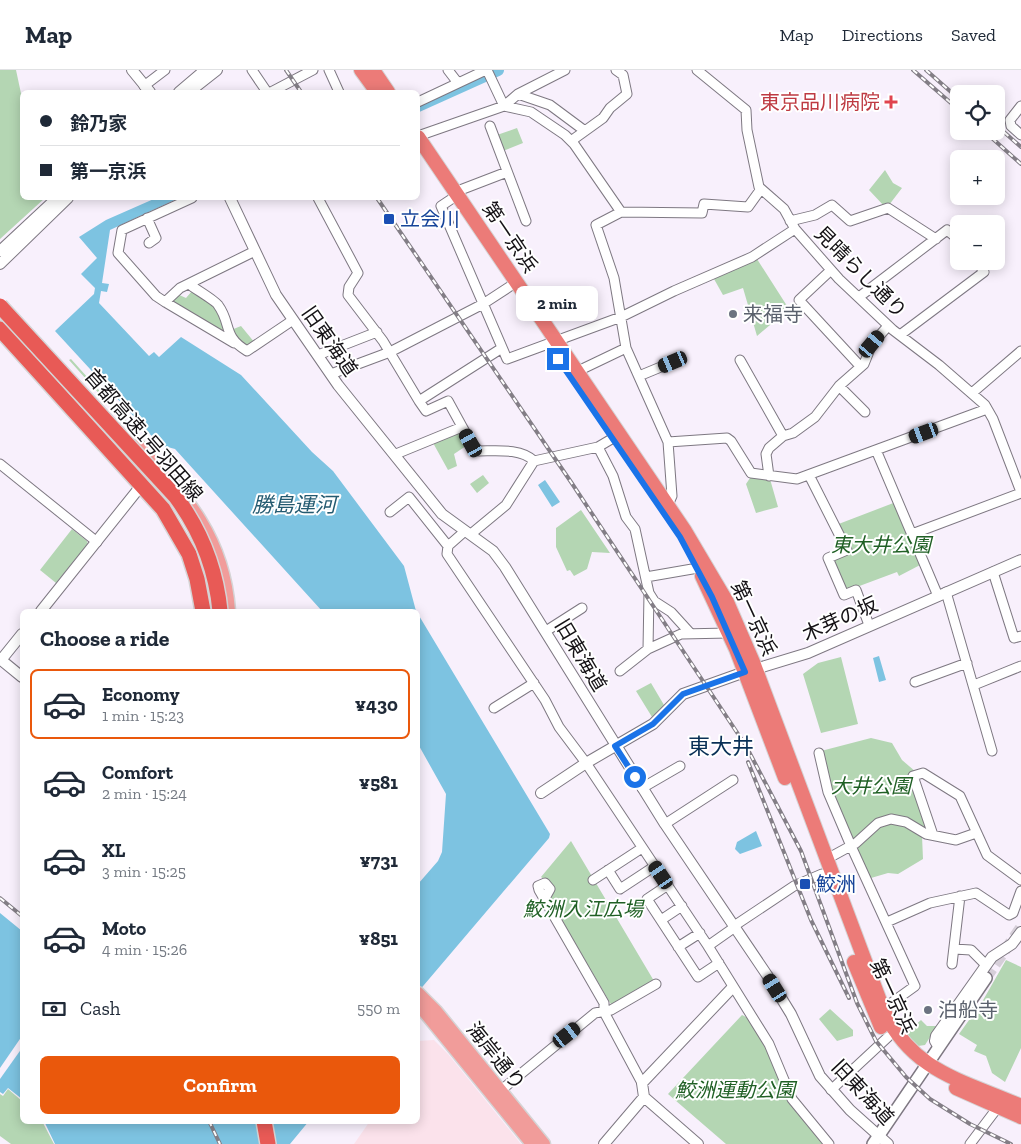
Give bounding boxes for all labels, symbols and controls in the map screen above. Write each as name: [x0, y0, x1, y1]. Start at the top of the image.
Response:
text: Map: [25, 20, 72, 49]
text: Map: [779, 24, 814, 46]
text: Directions: [842, 24, 923, 46]
text: Saved: [951, 24, 996, 46]
map controls: [950, 85, 1005, 270]
button: locate: [950, 85, 1005, 140]
place label: 東京品川病院: [760, 90, 880, 114]
marker: 東京品川病院: [884, 95, 898, 109]
text: 鈴乃家: [70, 112, 127, 135]
button: +: [950, 150, 1005, 205]
text: 第一京浜: [70, 160, 146, 183]
street label: 第一京浜: [478, 197, 542, 277]
place label: 立会川: [400, 207, 460, 231]
marker: 立会川: [382, 212, 396, 226]
button: −: [950, 215, 1005, 270]
street label: 見晴らし通り: [810, 221, 912, 323]
callout: 2 min: [517, 286, 599, 322]
text: 2 min: [537, 294, 577, 313]
street label: 旧東海道: [297, 301, 363, 381]
place label: 来福寺: [743, 302, 803, 326]
marker: 来福寺: [727, 308, 739, 320]
car: [856, 328, 887, 360]
route end: [547, 348, 569, 370]
car: [656, 349, 689, 375]
street label: 首都高速1号羽田線: [80, 364, 208, 506]
car: [907, 421, 940, 445]
car: [457, 426, 484, 460]
water label: 勝島運河: [252, 492, 340, 517]
park label: 東大井公園: [831, 533, 934, 557]
street label: 第一京浜: [726, 577, 782, 659]
street label: 木芽の坂: [799, 592, 881, 646]
street label: 旧東海道: [550, 615, 612, 695]
text: Choose a ride: [40, 625, 170, 652]
icon: car: [42, 682, 87, 727]
text: Economy: [102, 683, 180, 706]
text: ¥430: [355, 693, 398, 716]
text: 1 min · 15:23: [102, 706, 184, 725]
district label: 東大井: [688, 733, 754, 760]
icon: car: [42, 760, 87, 805]
text: Comfort: [102, 761, 173, 784]
route start: [624, 766, 646, 788]
text: ¥581: [359, 771, 398, 794]
park label: 大井公園: [831, 774, 914, 798]
text: 2 min · 15:24: [102, 784, 187, 803]
icon: car: [42, 838, 87, 883]
text: XL: [102, 839, 125, 862]
text: ¥731: [359, 849, 398, 872]
car: [646, 858, 675, 892]
text: 3 min · 15:25: [102, 862, 186, 881]
place label: 鮫洲: [816, 872, 856, 896]
marker: 鮫洲: [798, 877, 812, 891]
park label: 鮫洲入江広場: [523, 897, 645, 921]
icon: car: [42, 916, 87, 961]
text: Moto: [102, 917, 146, 940]
text: ¥851: [359, 927, 398, 950]
text: 4 min · 15:26: [102, 940, 187, 959]
street label: 第一京浜: [865, 955, 921, 1037]
car: [760, 971, 789, 1005]
icon: cash: [40, 995, 68, 1023]
text: Cash: [80, 997, 120, 1020]
place label: 泊船寺: [938, 998, 998, 1022]
text: 550 m: [357, 999, 400, 1018]
marker: 泊船寺: [922, 1004, 934, 1016]
street label: 海岸通り: [462, 1017, 530, 1095]
car: [550, 1020, 583, 1050]
street label: 旧東海道: [827, 1055, 899, 1129]
button: Confirm: [40, 1056, 400, 1114]
park label: 鮫洲運動公園: [675, 1078, 798, 1102]

